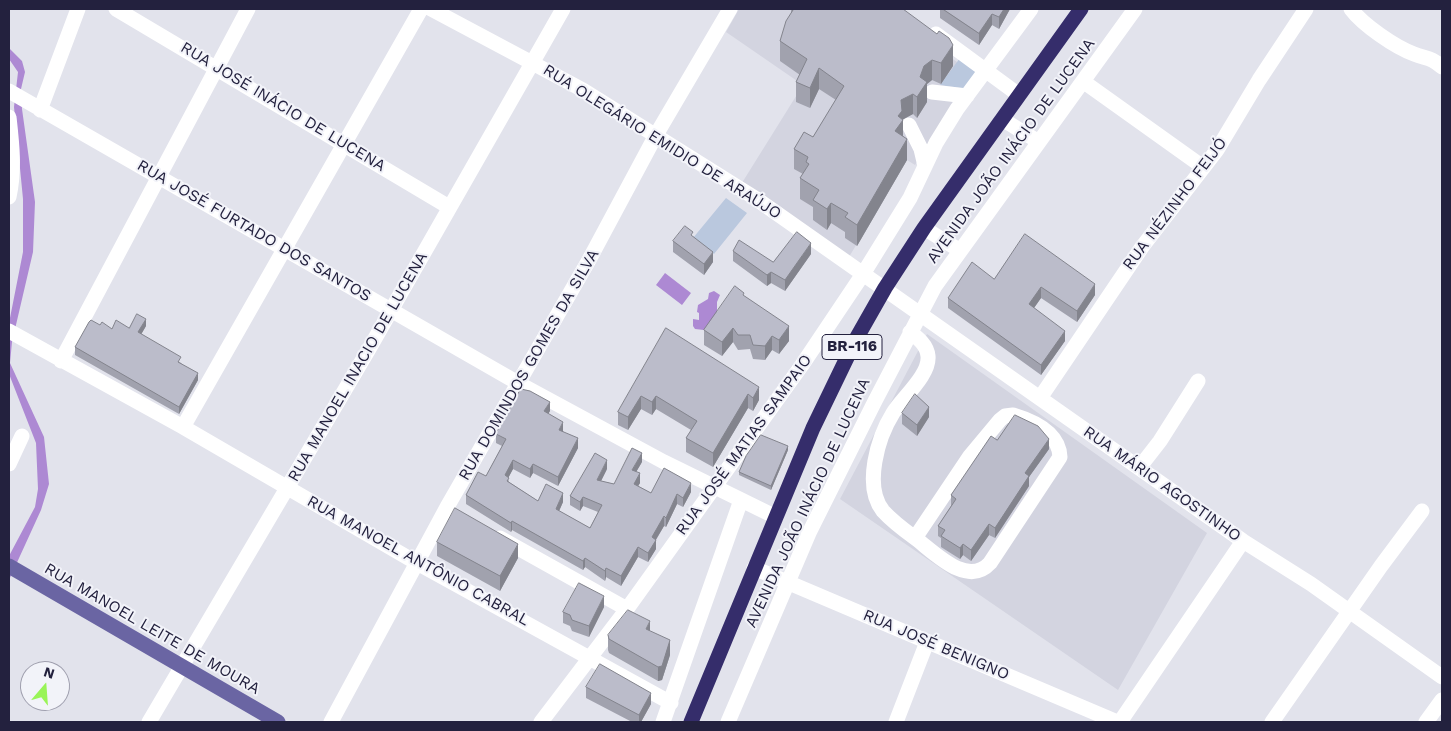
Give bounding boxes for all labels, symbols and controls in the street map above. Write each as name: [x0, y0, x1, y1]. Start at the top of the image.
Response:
street label: AVENIDA JOÃO INÁCIO DE LUCENA: [923, 35, 1099, 267]
street label: RUA JOSÉ INÁCIO DE LUCENA: [177, 38, 389, 176]
street label: RUA OLEGÁRIO EMIDIO DE ARAÚJO: [539, 60, 785, 224]
street label: RUA NÉZINHO FEIJÓ: [1119, 134, 1231, 274]
street label: RUA JOSÉ FURTADO DOS SANTOS: [134, 156, 374, 306]
street label: RUA DOMINDOS GOMES DA SILVA: [455, 246, 603, 484]
street label: RUA MANOEL INACIO DE LUCENA: [284, 249, 432, 485]
road number: BR-116: [822, 334, 882, 360]
street label: RUA JOSÉ MATIAS SAMPAIO: [672, 351, 816, 539]
street label: AVENIDA JOÃO INÁCIO DE LUCENA: [742, 375, 874, 631]
street label: RUA MÁRIO AGOSTINHO: [1079, 422, 1245, 546]
street label: RUA MANOEL ANTÔNIO CABRAL: [304, 492, 532, 630]
street label: RUA MANOEL LEITE DE MOURA: [41, 559, 263, 699]
street label: RUA JOSÉ BENIGNO: [860, 605, 1012, 685]
north arrow: [20, 661, 70, 711]

